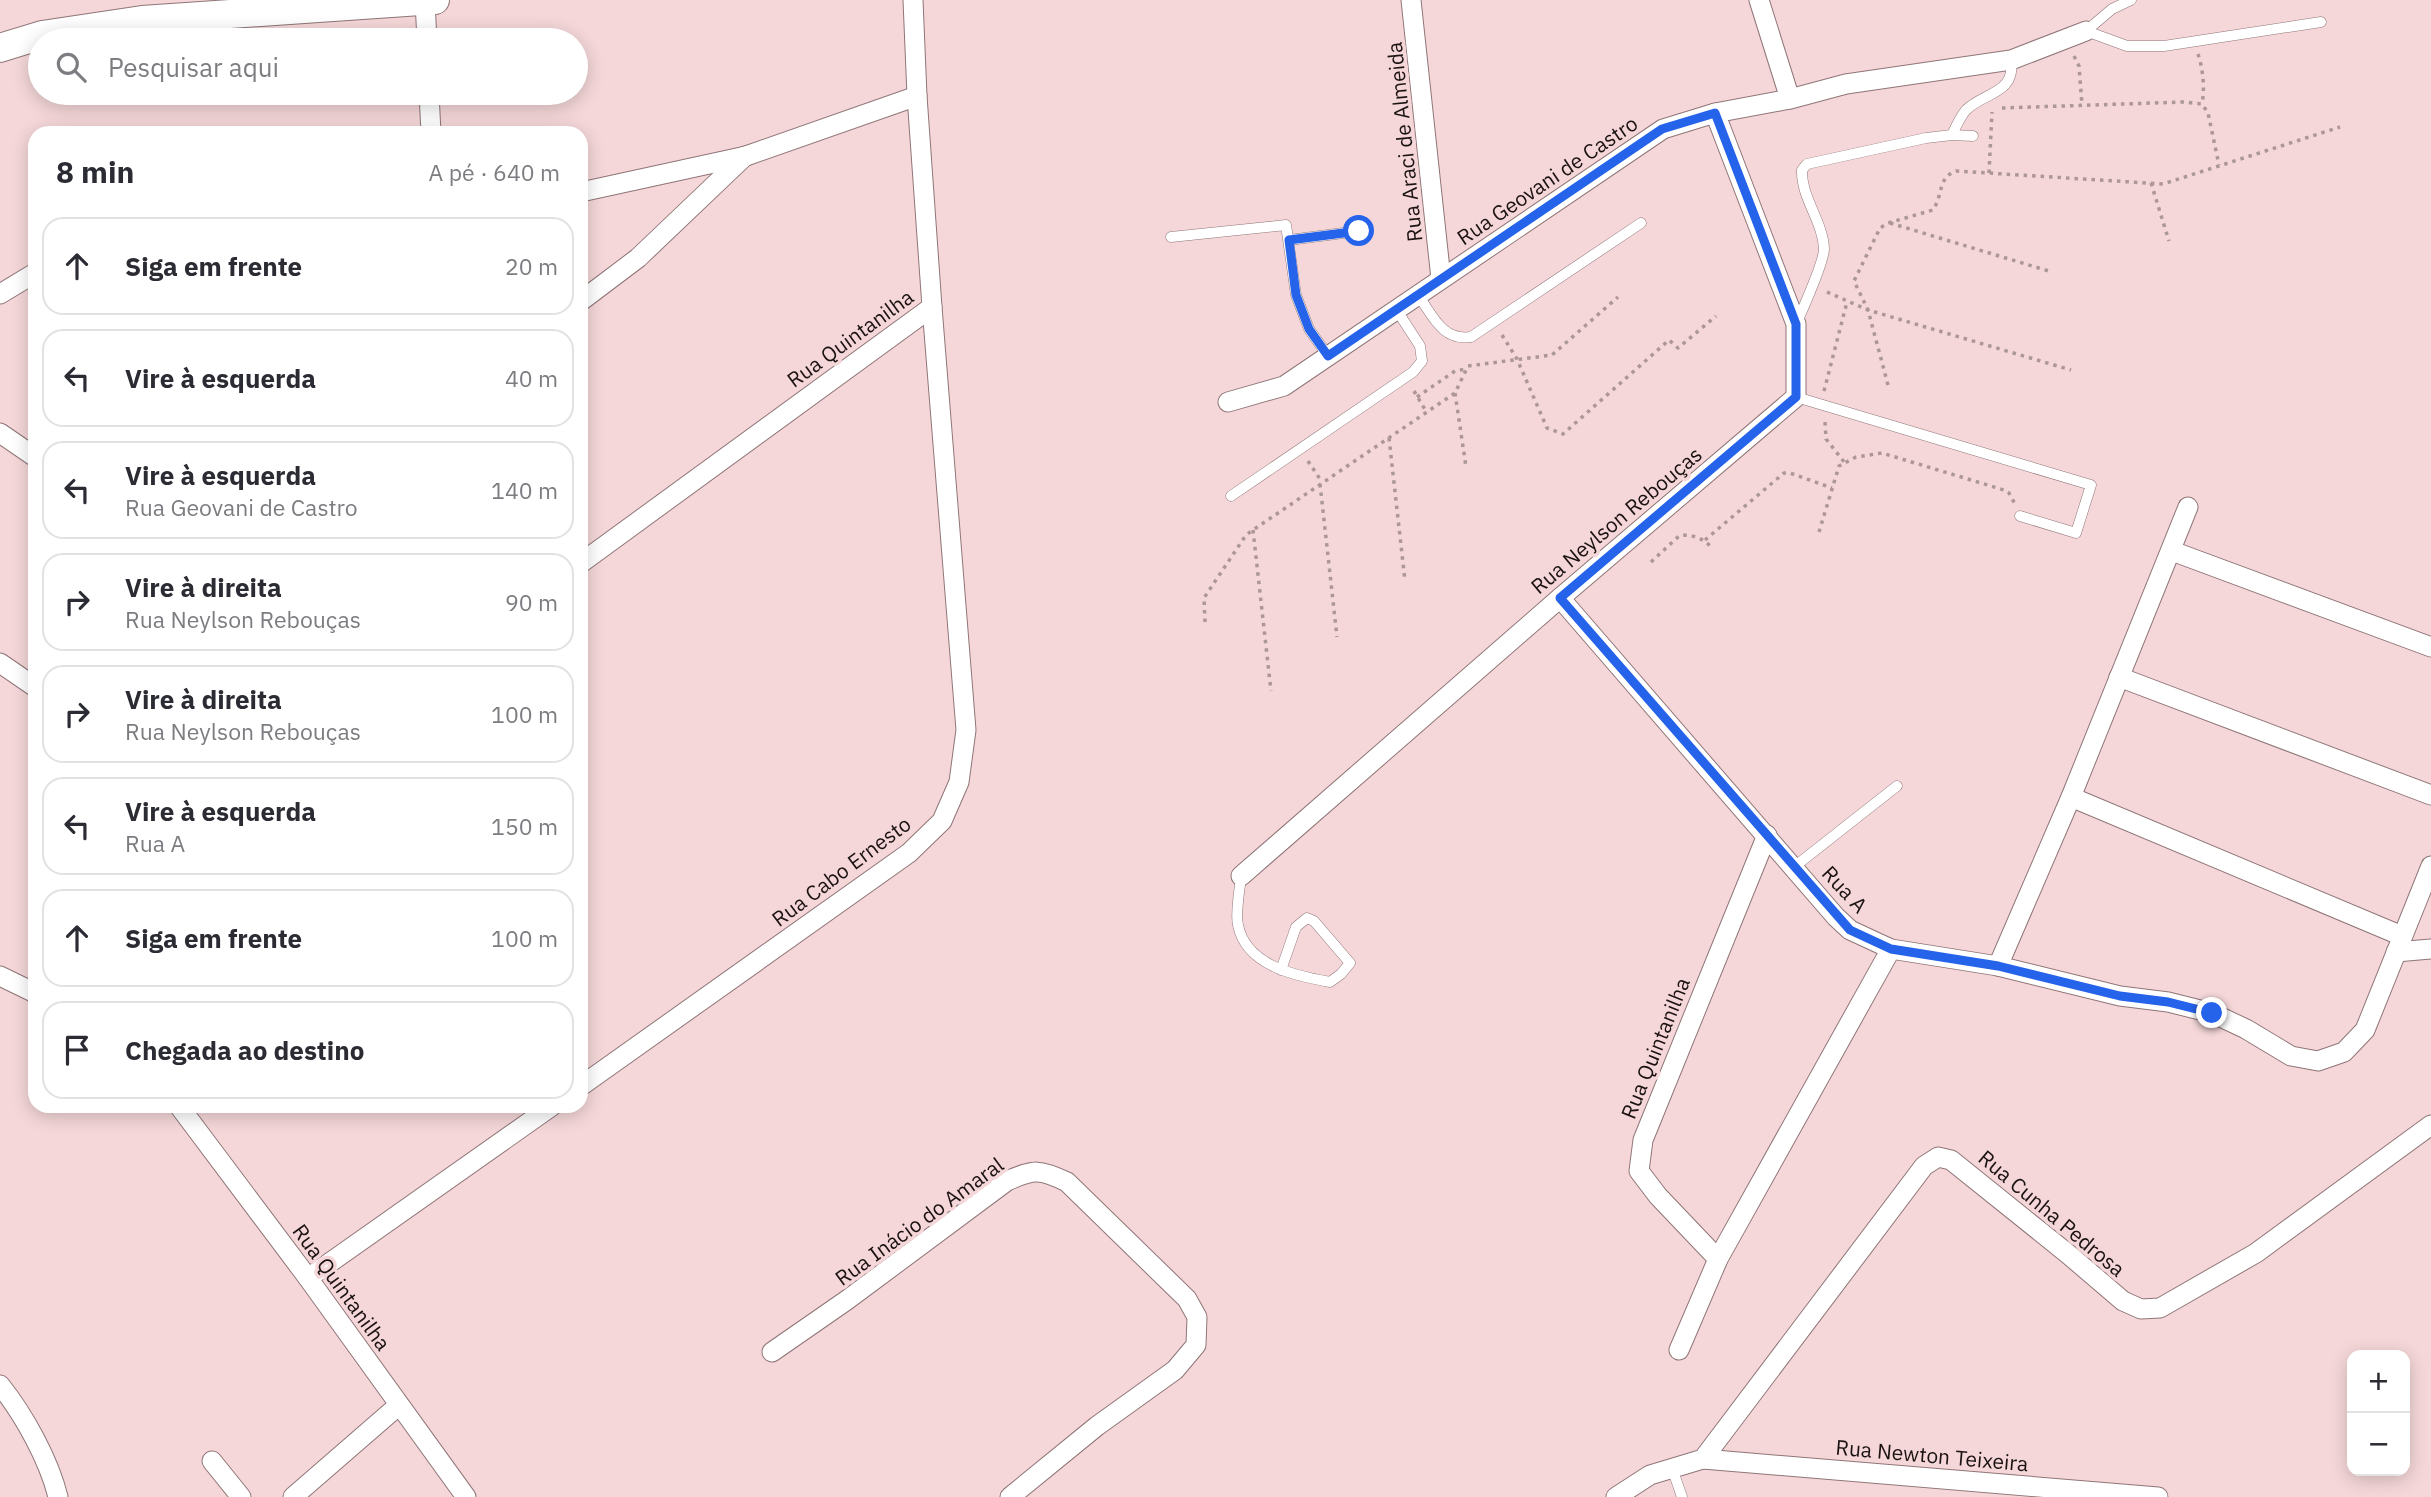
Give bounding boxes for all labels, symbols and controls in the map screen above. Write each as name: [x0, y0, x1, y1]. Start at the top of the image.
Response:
search box: [28, 28, 588, 105]
street label: Rua Araci de Almeida: [1380, 41, 1428, 243]
icon: search: [52, 48, 90, 86]
text: Pesquisar aqui: [108, 50, 279, 84]
street label: Rua Geovani de Castro: [1451, 109, 1643, 251]
text: 8 min: [56, 152, 134, 191]
text: A pé · 640 m: [429, 157, 560, 187]
route start: [1343, 215, 1374, 246]
icon: ahead: [58, 247, 96, 285]
text: Siga em frente: [125, 249, 302, 283]
text: 20 m: [505, 251, 558, 281]
street label: Rua Quintanilha: [781, 283, 919, 393]
icon: left: [58, 359, 96, 397]
text: Vire à esquerda: [125, 361, 316, 395]
text: 40 m: [505, 363, 558, 393]
street label: Rua Neylson Rebouças: [1524, 440, 1708, 600]
text: Vire à esquerda: [125, 458, 316, 492]
icon: left: [58, 471, 96, 509]
text: 140 m: [491, 475, 558, 505]
text: Rua Geovani de Castro: [125, 492, 358, 522]
text: Vire à direita: [125, 570, 282, 604]
icon: right: [58, 583, 96, 621]
text: 90 m: [505, 587, 558, 617]
text: Rua Neylson Rebouças: [125, 604, 361, 634]
text: Vire à direita: [125, 682, 282, 716]
icon: right: [58, 695, 96, 733]
text: 100 m: [491, 699, 558, 729]
text: Rua Neylson Rebouças: [125, 716, 361, 746]
text: Vire à esquerda: [125, 794, 316, 828]
icon: left: [58, 807, 96, 845]
street label: Rua Cabo Ernesto: [766, 809, 916, 933]
text: 150 m: [491, 811, 558, 841]
text: Rua A: [125, 828, 185, 858]
street label: Rua A: [1816, 859, 1874, 919]
icon: ahead: [58, 919, 96, 957]
text: Siga em frente: [125, 921, 302, 955]
text: 100 m: [491, 923, 558, 953]
street label: Rua Quintanilha: [1614, 973, 1696, 1123]
route end: [2196, 997, 2227, 1028]
icon: arrive: [58, 1031, 96, 1069]
text: Chegada ao destino: [125, 1033, 364, 1067]
street label: Rua Cunha Pedrosa: [1973, 1143, 2131, 1283]
street label: Rua Inácio do Amaral: [829, 1150, 1009, 1292]
street label: Rua Quintanilha: [287, 1218, 397, 1356]
map controls: [2347, 1350, 2410, 1476]
button: +: [2347, 1350, 2410, 1413]
button: −: [2347, 1413, 2410, 1476]
street label: Rua Newton Teixeira: [1834, 1433, 2030, 1477]

